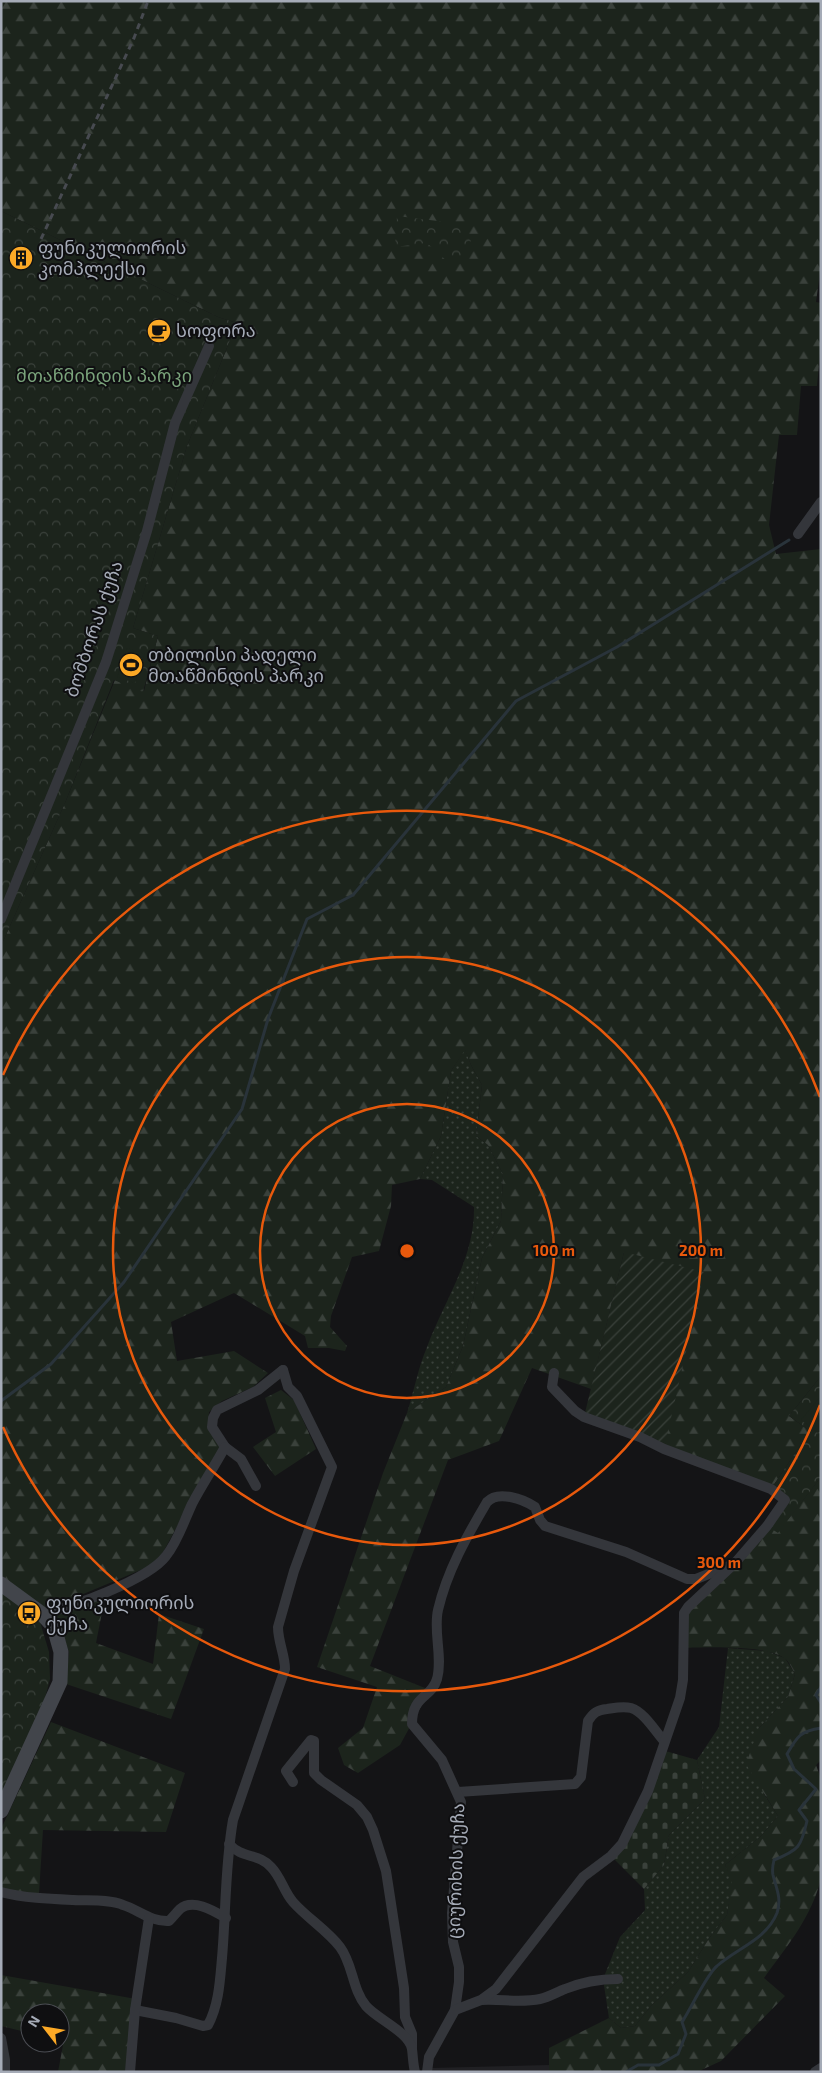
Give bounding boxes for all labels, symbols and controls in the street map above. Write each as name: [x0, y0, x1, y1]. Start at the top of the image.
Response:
place label: ფუნიკულიორის კომპლექსი: [38, 236, 187, 280]
building icon: ფუნიკულიორის კომპლექსი: [8, 245, 34, 271]
cafe icon: სოფორა: [146, 318, 172, 344]
place label: სოფორა: [176, 319, 256, 342]
park label: მთაწმინდის პარკი: [16, 364, 192, 387]
street label: ბომბორას ქუჩა: [59, 558, 128, 700]
place label: თბილისი პადელი მთაწმინდის პარკი: [148, 643, 324, 687]
sports icon: თბილისი პადელი მთაწმინდის პარკი: [118, 652, 144, 678]
text: 100 m: [533, 1241, 575, 1259]
text: 200 m: [679, 1241, 723, 1259]
centre of rings: [398, 1242, 416, 1260]
text: 300 m: [697, 1553, 741, 1571]
place label: ფუნიკულიორის ქუჩა: [46, 1591, 195, 1635]
bus stop icon: ფუნიკულიორის ქუჩა: [16, 1600, 42, 1626]
street label: ციურიხის ქუჩა: [442, 1803, 469, 1939]
north arrow: [20, 2003, 70, 2053]
text: N: [24, 2012, 43, 2030]

